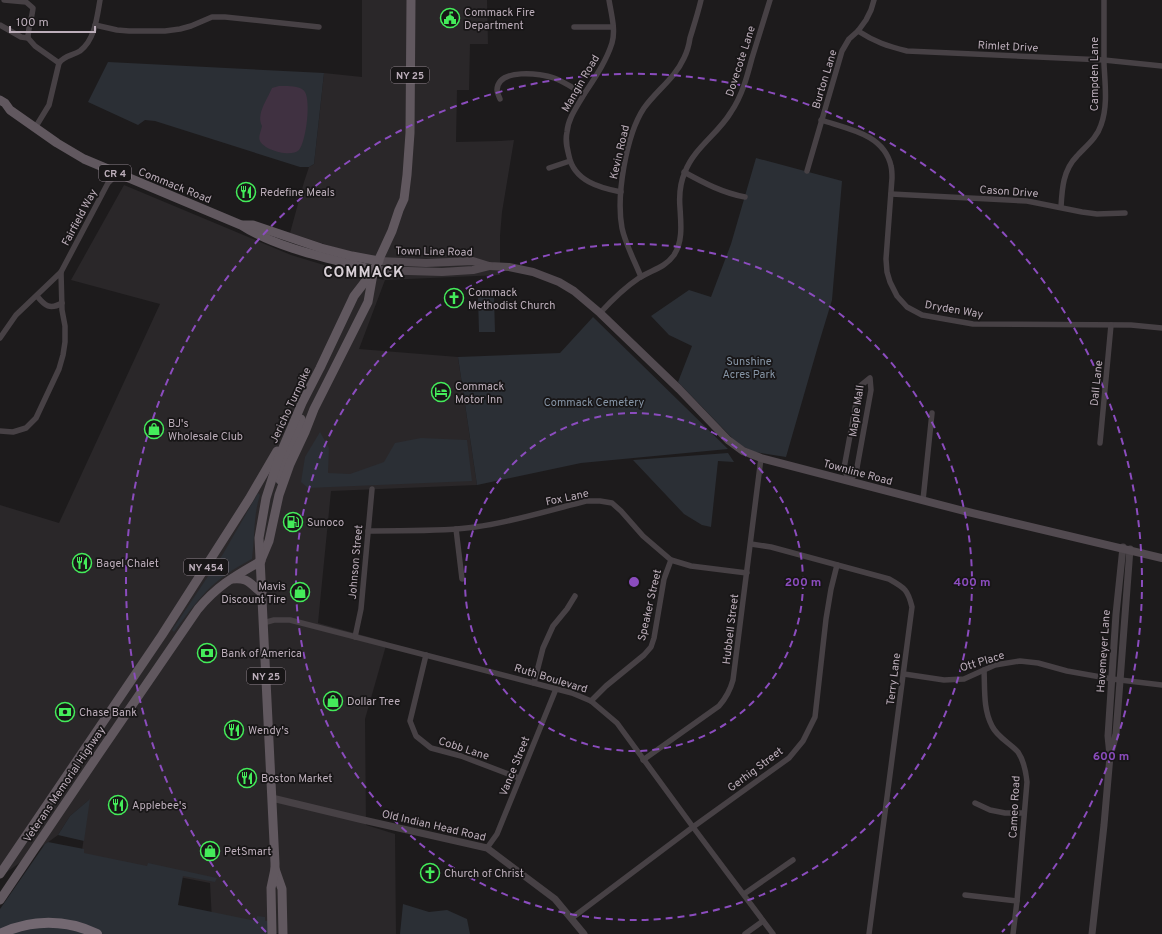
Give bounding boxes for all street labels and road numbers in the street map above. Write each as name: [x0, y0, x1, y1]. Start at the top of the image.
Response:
street label: Dovecote Lane: [723, 24, 759, 99]
street label: Campden Lane: [1088, 37, 1102, 111]
street label: Rimlet Drive: [977, 38, 1039, 56]
street label: Burton Lane: [809, 48, 841, 111]
street label: Mangin Road: [559, 52, 603, 115]
road number: NY 25: [391, 67, 429, 83]
street label: Kevin Road: [607, 124, 633, 181]
road number: CR 4: [99, 165, 131, 181]
street label: Commack Road: [136, 165, 213, 207]
street label: Cason Drive: [979, 183, 1039, 201]
street label: Fairfield Way: [59, 186, 101, 248]
street label: Town Line Road: [395, 244, 473, 260]
street label: Dryden Way: [924, 298, 984, 322]
street label: Dall Lane: [1088, 360, 1106, 407]
street label: Jericho Turnpike: [267, 365, 315, 446]
street label: Maple Mall: [846, 384, 868, 438]
street label: Townline Road: [821, 457, 894, 489]
street label: Fox Lane: [544, 487, 590, 509]
street label: Johnson Street: [346, 524, 366, 600]
road number: NY 454: [184, 559, 228, 575]
street label: Speaker Street: [635, 568, 665, 643]
street label: Hubbell Street: [720, 593, 742, 665]
street label: Havemeyer Lane: [1094, 609, 1114, 693]
street label: Ott Place: [958, 649, 1006, 675]
street label: Terry Lane: [884, 652, 904, 706]
street label: Ruth Boulevard: [512, 661, 589, 697]
road number: NY 25: [247, 668, 285, 684]
street label: Veterans Memorial Highway: [21, 724, 109, 845]
street label: Cobb Lane: [437, 734, 491, 764]
street label: Vance Street: [497, 735, 533, 798]
street label: Gerhig Street: [725, 744, 786, 795]
street label: Cameo Road: [1006, 775, 1024, 839]
street label: Old Indian Head Road: [380, 807, 487, 845]

